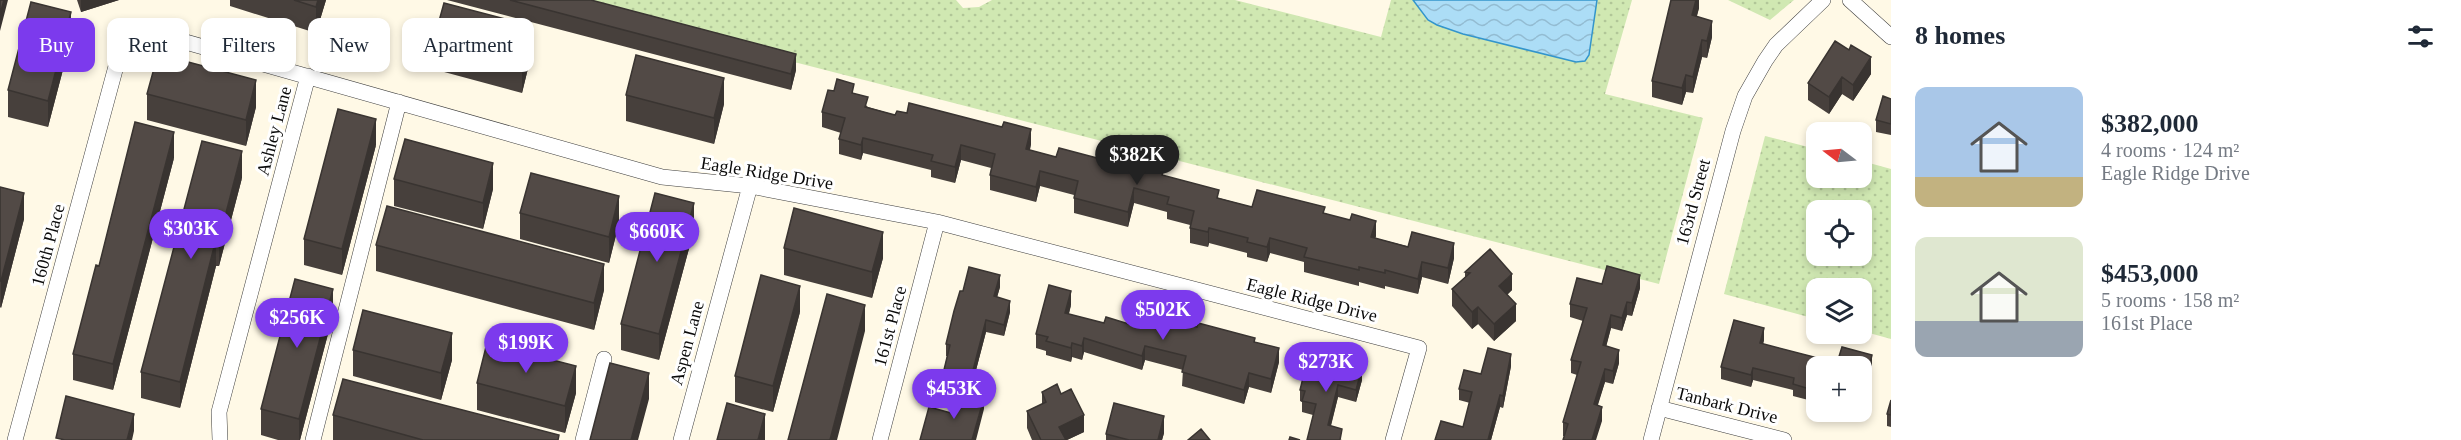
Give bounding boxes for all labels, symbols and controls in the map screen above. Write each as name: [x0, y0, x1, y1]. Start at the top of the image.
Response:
chip: Buy: [18, 18, 95, 72]
chip: Rent: [107, 18, 189, 72]
chip: Filters: [201, 18, 296, 72]
chip: New: [308, 18, 390, 72]
chip: Apartment: [402, 18, 534, 72]
icon: filters: [2404, 20, 2437, 53]
text: 8 homes: [1915, 21, 2005, 50]
street label: Ashley Lane: [253, 84, 295, 178]
text: $382,000: [2101, 109, 2199, 138]
icon: home: [1963, 111, 2035, 183]
north arrow: [1806, 122, 1872, 188]
map controls: [1806, 122, 1872, 422]
pin: $382K: [1095, 135, 1179, 186]
text: 4 rooms · 124 m²: [2101, 139, 2239, 161]
text: $382K: [1109, 143, 1165, 165]
street label: Eagle Ridge Drive: [699, 153, 835, 193]
street label: 163rd Street: [1672, 157, 1714, 247]
text: Eagle Ridge Drive: [2101, 162, 2250, 184]
button: locate: [1806, 200, 1872, 266]
street label: 160th Place: [27, 202, 69, 288]
pin: $303K: [149, 209, 233, 260]
pin: $660K: [615, 212, 699, 263]
text: $303K: [163, 217, 219, 239]
text: $660K: [629, 220, 685, 242]
text: $453,000: [2101, 259, 2199, 288]
icon: home: [1963, 261, 2035, 333]
street label: Eagle Ridge Drive: [1245, 274, 1379, 326]
button: layers: [1806, 278, 1872, 344]
street label: 161st Place: [870, 284, 910, 368]
text: 5 rooms · 158 m²: [2101, 289, 2239, 311]
pin: $502K: [1121, 290, 1205, 341]
pin: $256K: [255, 298, 339, 349]
text: $502K: [1135, 298, 1191, 320]
street label: Aspen Lane: [666, 299, 708, 387]
text: $256K: [269, 306, 325, 328]
text: 161st Place: [2101, 312, 2193, 334]
pin: $199K: [484, 323, 568, 374]
text: $199K: [498, 331, 554, 353]
pin: $273K: [1284, 342, 1368, 393]
text: $273K: [1298, 350, 1354, 372]
button: +: [1806, 356, 1872, 422]
pin: $453K: [912, 369, 996, 420]
text: $453K: [926, 377, 982, 399]
street label: Tanbark Drive: [1674, 383, 1780, 427]

